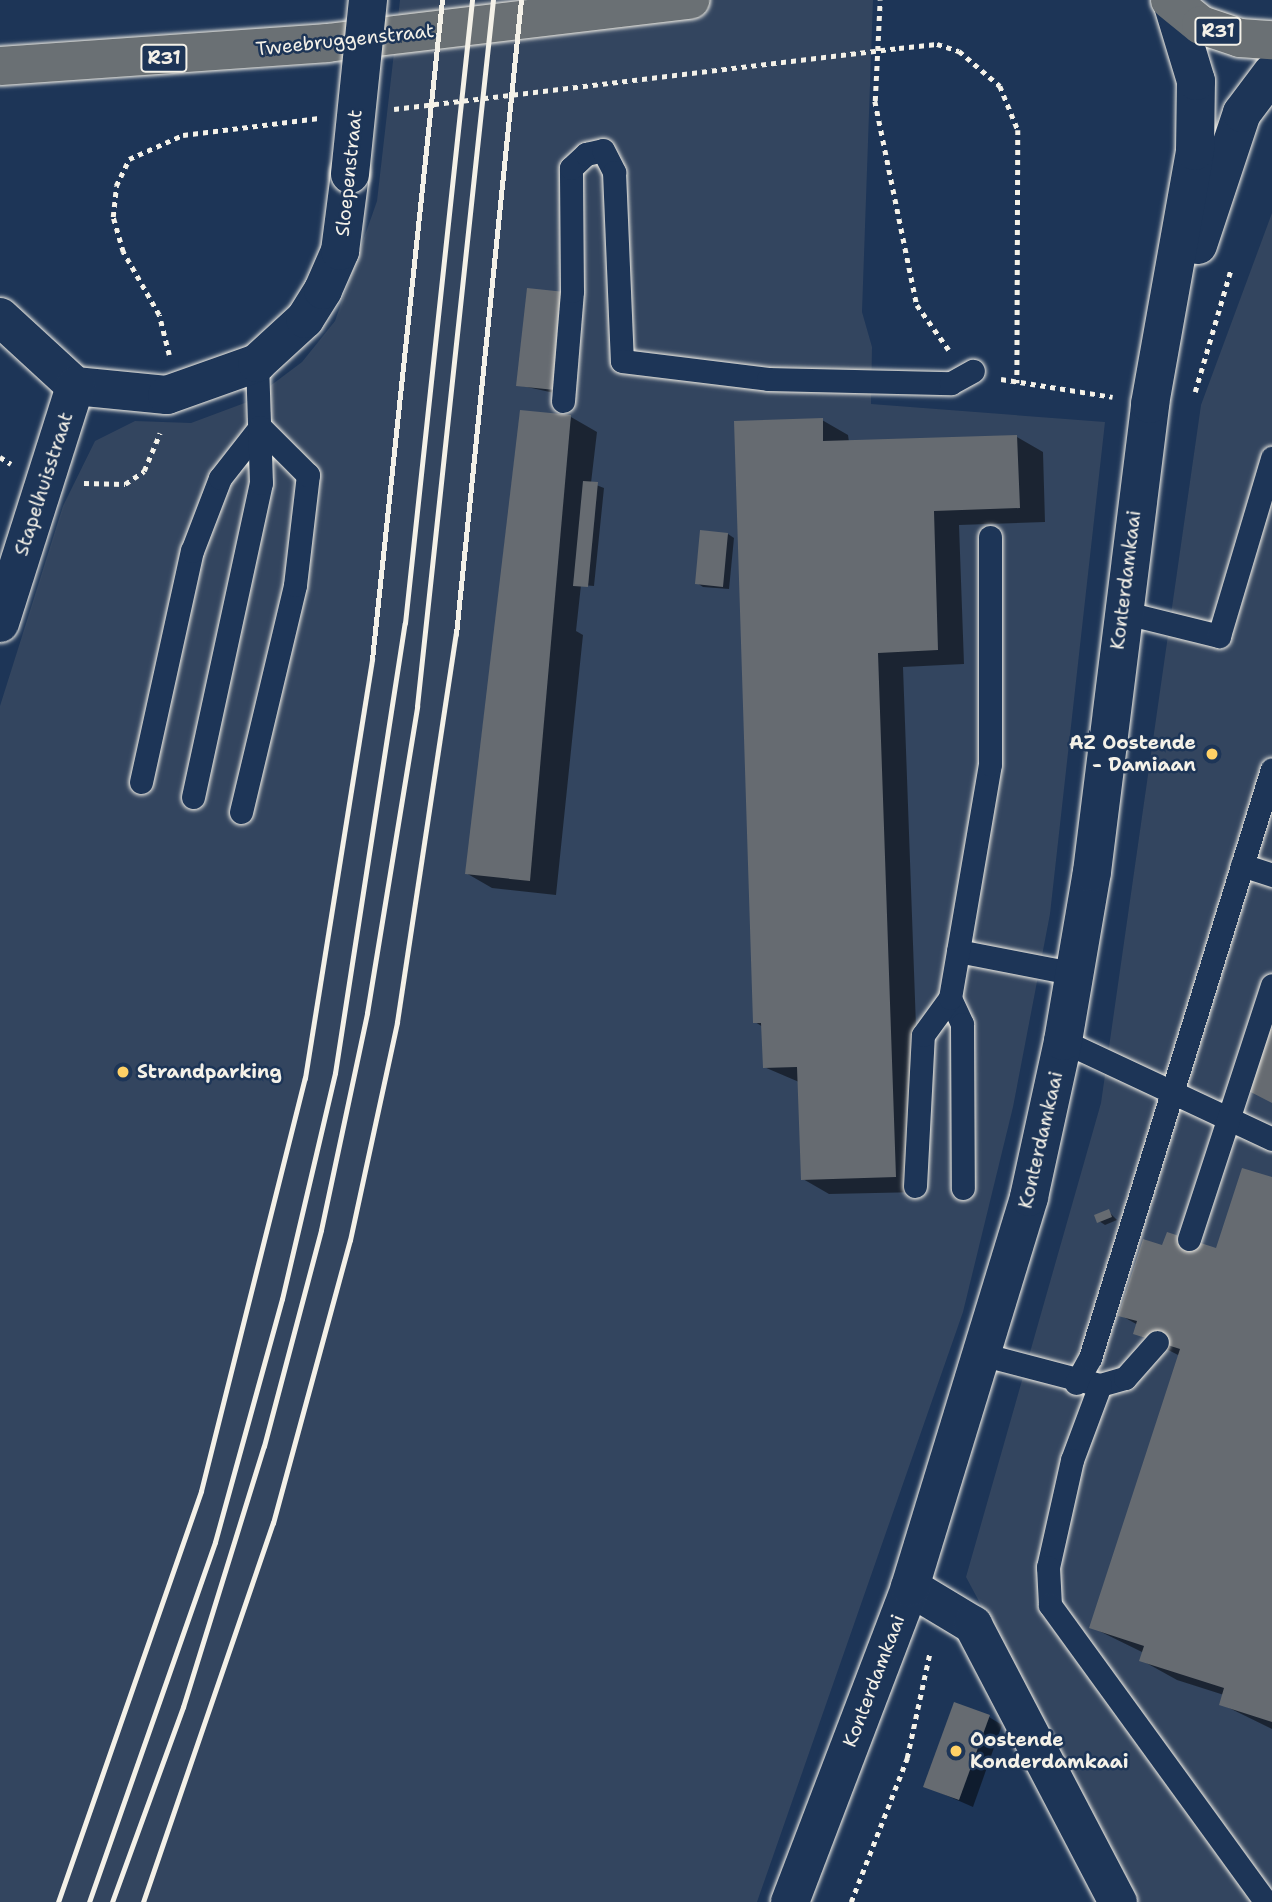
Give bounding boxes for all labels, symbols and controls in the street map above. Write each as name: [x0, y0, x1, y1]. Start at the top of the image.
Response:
road number: R31: [1194, 16, 1242, 46]
street label: Tweebruggenstraat: [255, 19, 435, 61]
road number: R31: [140, 44, 188, 72]
street label: Sloepenstraat: [331, 108, 367, 238]
street label: Stapelhuisstraat: [10, 409, 78, 559]
street label: Konterdamkaai: [1106, 509, 1146, 651]
place label: AZ Oostende - Damiaan: [1069, 732, 1196, 776]
marker: AZ Oostende - Damiaan: [1202, 744, 1222, 764]
place label: Strandparking: [137, 1061, 282, 1083]
marker: Strandparking: [115, 1064, 131, 1080]
street label: Konterdamkaai: [1014, 1069, 1068, 1211]
street label: Konterdamkaai: [838, 1611, 910, 1751]
place label: Oostende Konderdamkaai: [970, 1729, 1128, 1773]
marker: Oostende Konderdamkaai: [948, 1743, 964, 1759]

